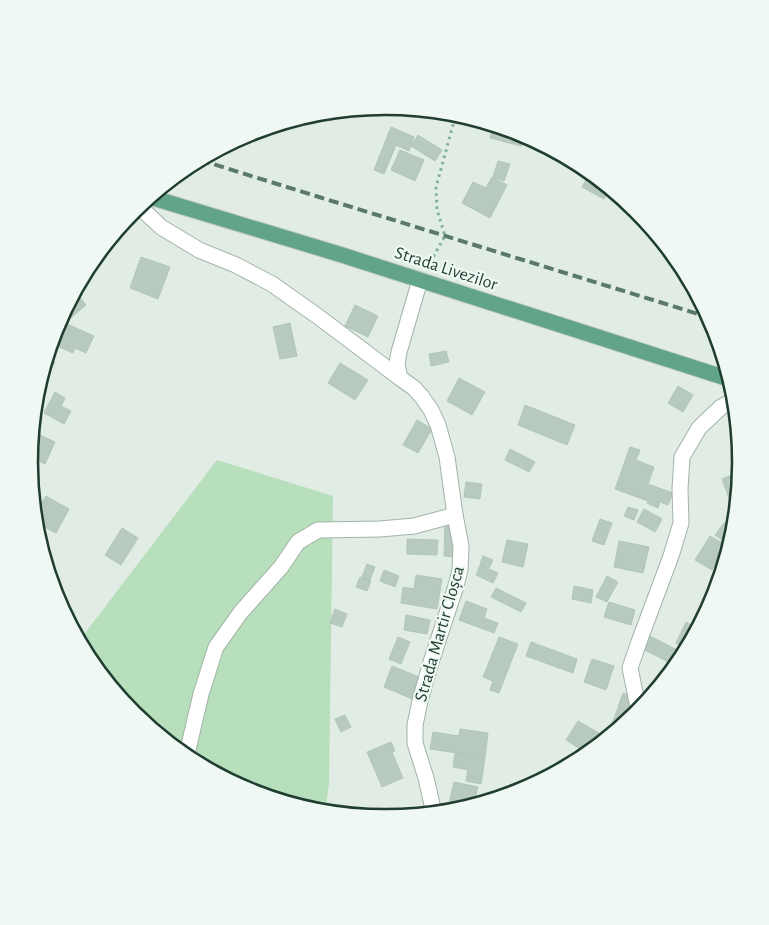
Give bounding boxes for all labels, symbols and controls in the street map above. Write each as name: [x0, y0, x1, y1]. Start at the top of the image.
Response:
street label: Strada Livezilor: [392, 244, 500, 294]
street label: Strada Martir Cloșca: [412, 564, 469, 704]

